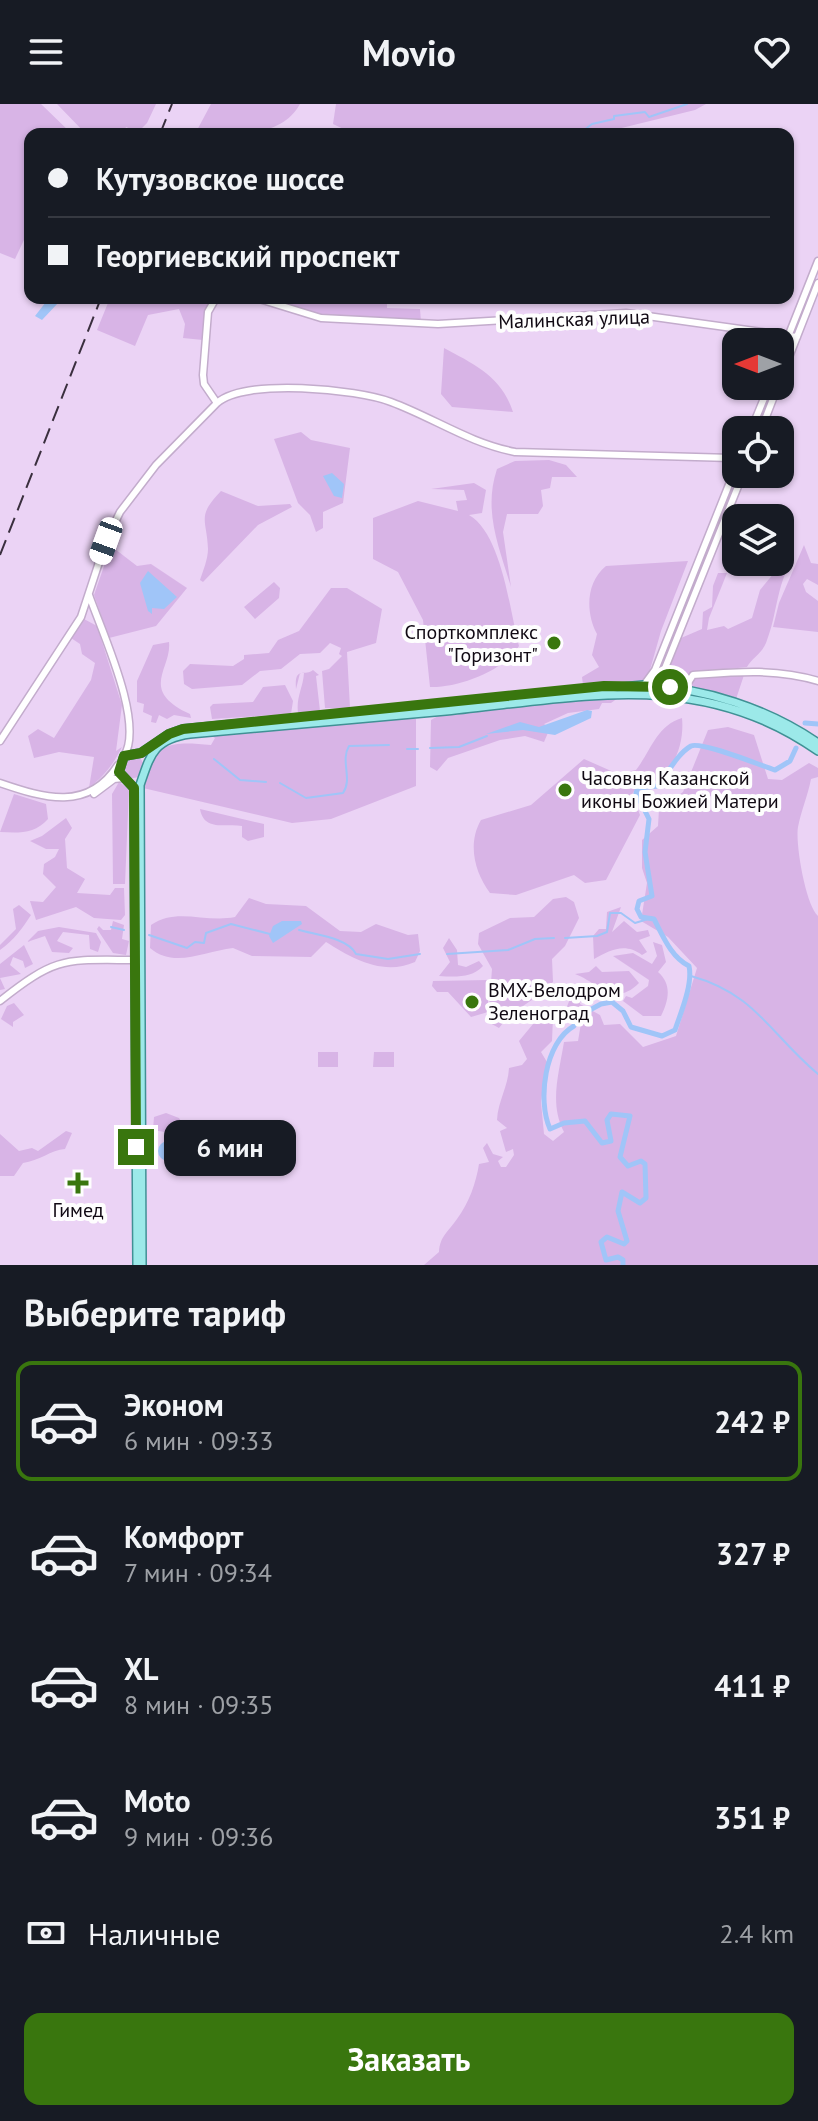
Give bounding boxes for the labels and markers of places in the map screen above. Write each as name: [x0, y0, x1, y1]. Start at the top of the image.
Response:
place label: Спорткомплекс "Горизонт": [404, 619, 538, 668]
marker: Спорткомплекс "Горизонт": [545, 634, 563, 652]
place label: Часовня Казанской иконы Божией Матери: [581, 765, 779, 814]
marker: Часовня Казанской иконы Божией Матери: [556, 781, 574, 799]
place label: BMX-Велодром Зеленоград: [488, 977, 621, 1026]
marker: BMX-Велодром Зеленоград: [463, 993, 481, 1011]
marker: Гимед: [67, 1172, 89, 1194]
place label: Гимед: [53, 1197, 104, 1223]

